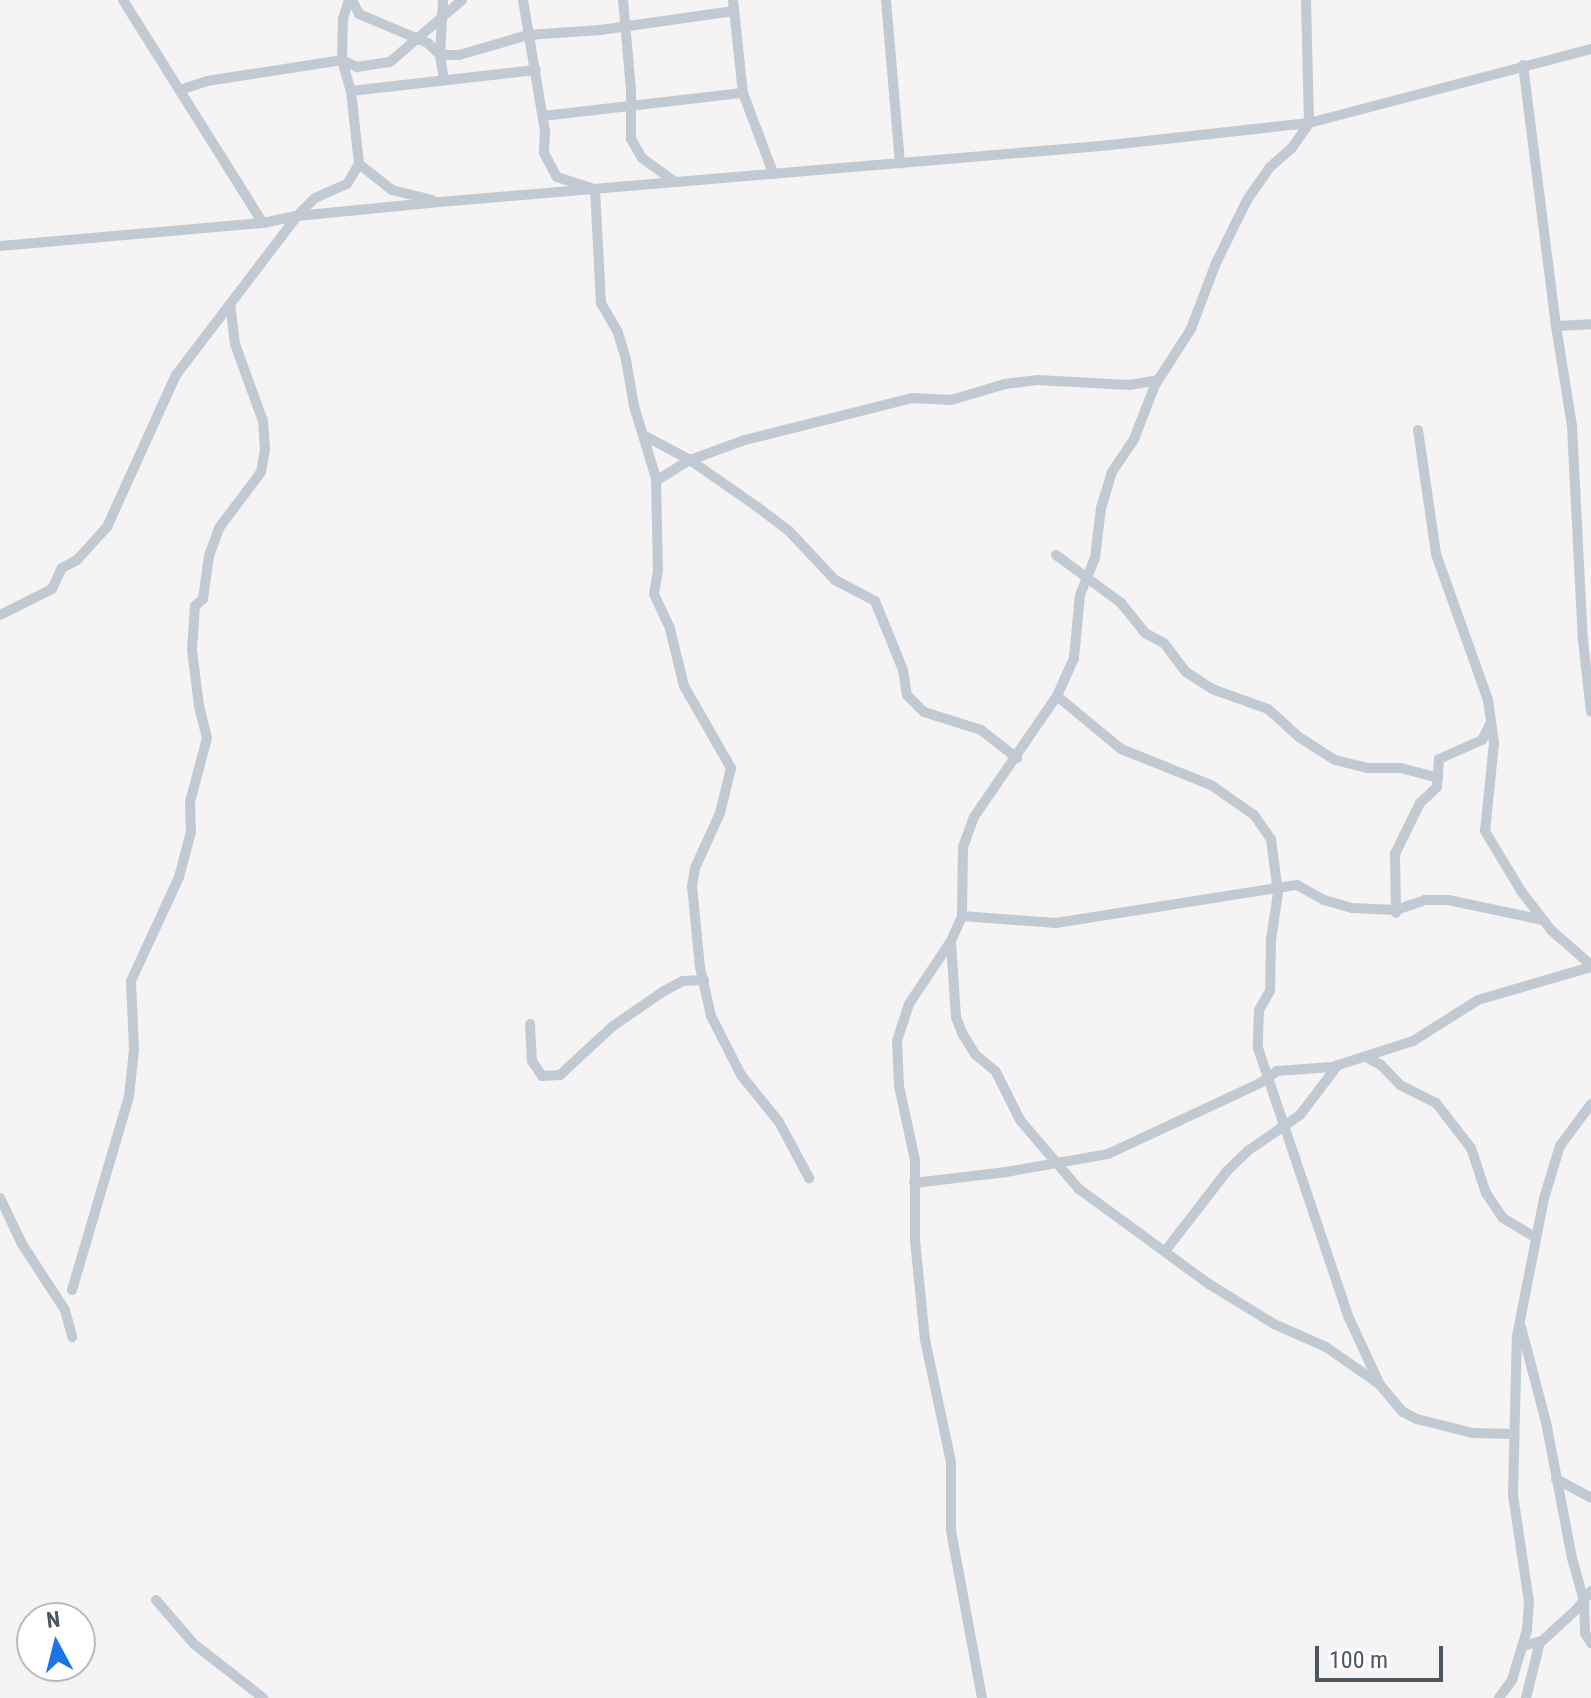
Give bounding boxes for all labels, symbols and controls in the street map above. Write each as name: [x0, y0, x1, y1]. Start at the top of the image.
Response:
north arrow: [16, 1602, 96, 1682]
text: N: [45, 1606, 61, 1633]
scale bar: [1319, 1630, 1447, 1680]
text: 100 m: [1329, 1646, 1388, 1674]

